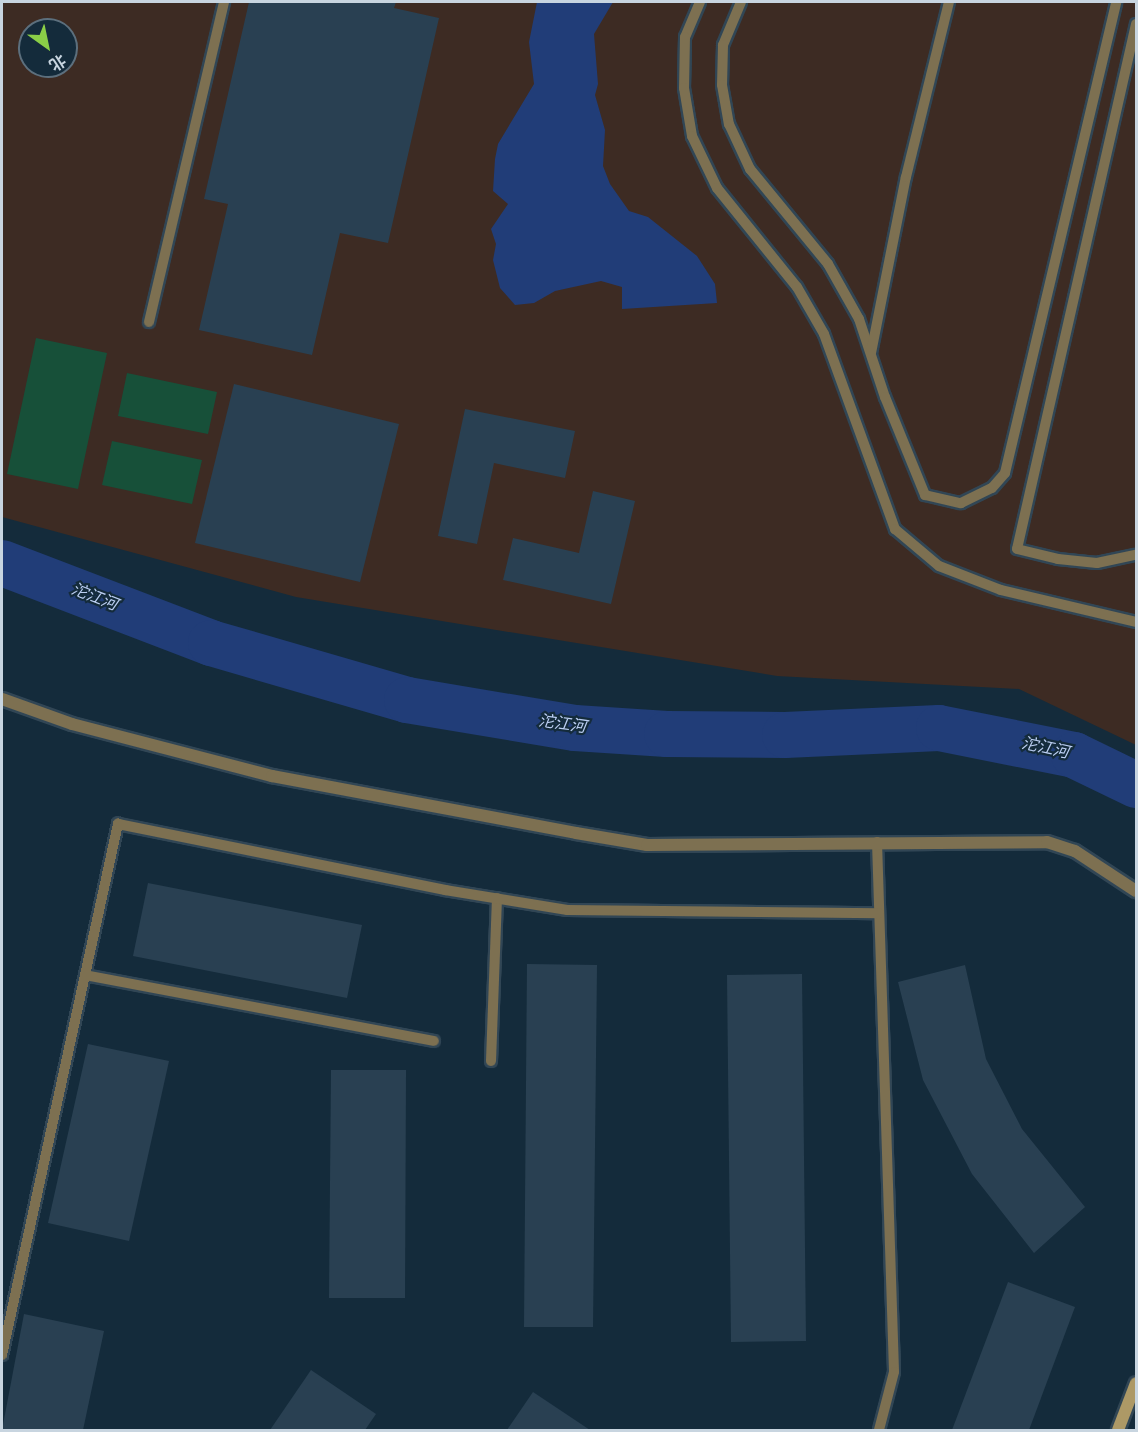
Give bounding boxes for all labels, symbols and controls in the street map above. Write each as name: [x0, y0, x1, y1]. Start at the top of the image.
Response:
north arrow: [18, 18, 78, 78]
text: 北: [45, 49, 69, 74]
water label: 沱江河: [68, 580, 120, 616]
water label: 沱江河: [537, 712, 587, 738]
water label: 沱江河: [1020, 735, 1070, 763]

